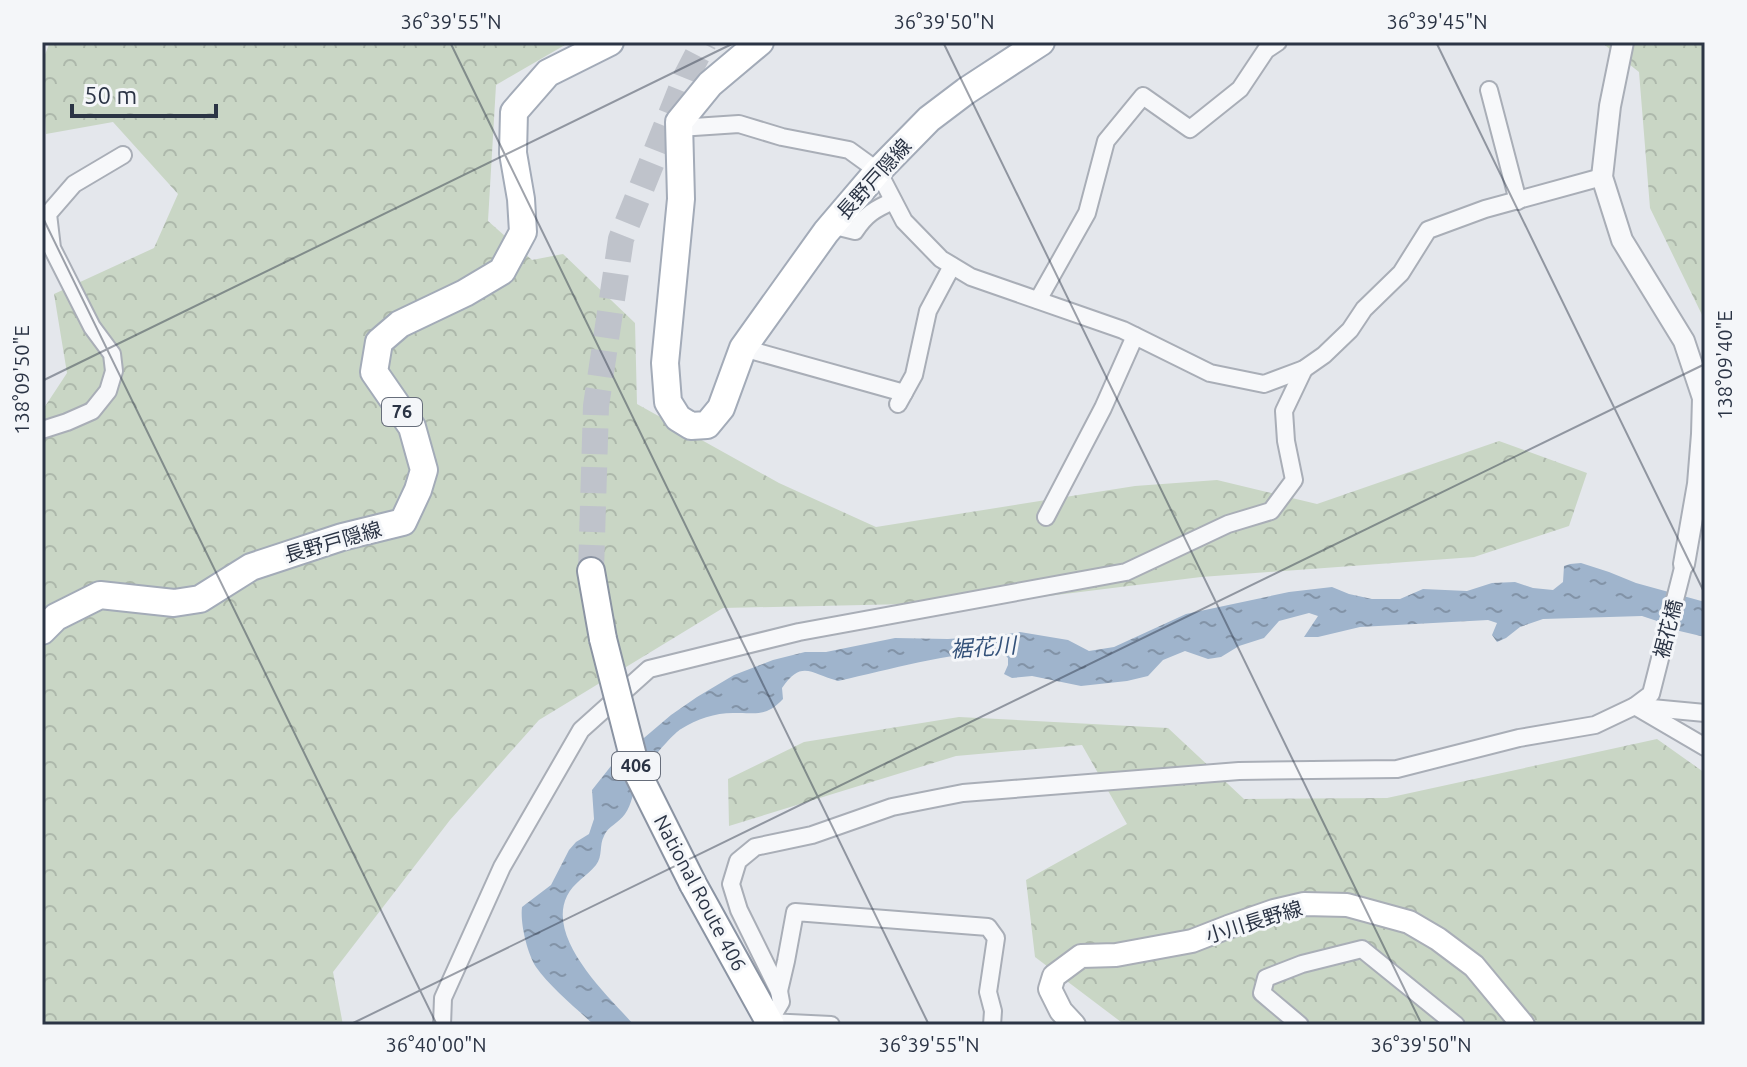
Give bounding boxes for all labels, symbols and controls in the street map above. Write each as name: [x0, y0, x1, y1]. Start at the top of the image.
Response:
text: 36°39'55"N: [400, 10, 502, 33]
text: 36°39'50"N: [893, 10, 995, 33]
text: 36°39'45"N: [1386, 10, 1488, 33]
scale bar: [72, 68, 216, 118]
text: 50 m: [84, 82, 137, 109]
street label: 長野戸隠線: [832, 134, 916, 224]
text: 138°09'40"E: [1713, 310, 1736, 420]
text: 138°09'50"E: [10, 325, 33, 435]
road number: 76: [382, 398, 422, 426]
street label: 長野戸隠線: [282, 517, 384, 566]
street label: 裾花橋: [1649, 597, 1686, 661]
water label: 裾花川: [949, 632, 1019, 661]
road number: 406: [612, 752, 660, 780]
street label: National Route 406: [650, 811, 751, 975]
street label: 小川長野線: [1203, 896, 1305, 947]
text: 36°40'00"N: [385, 1033, 487, 1056]
text: 36°39'55"N: [878, 1033, 980, 1056]
text: 36°39'50"N: [1370, 1033, 1472, 1056]

